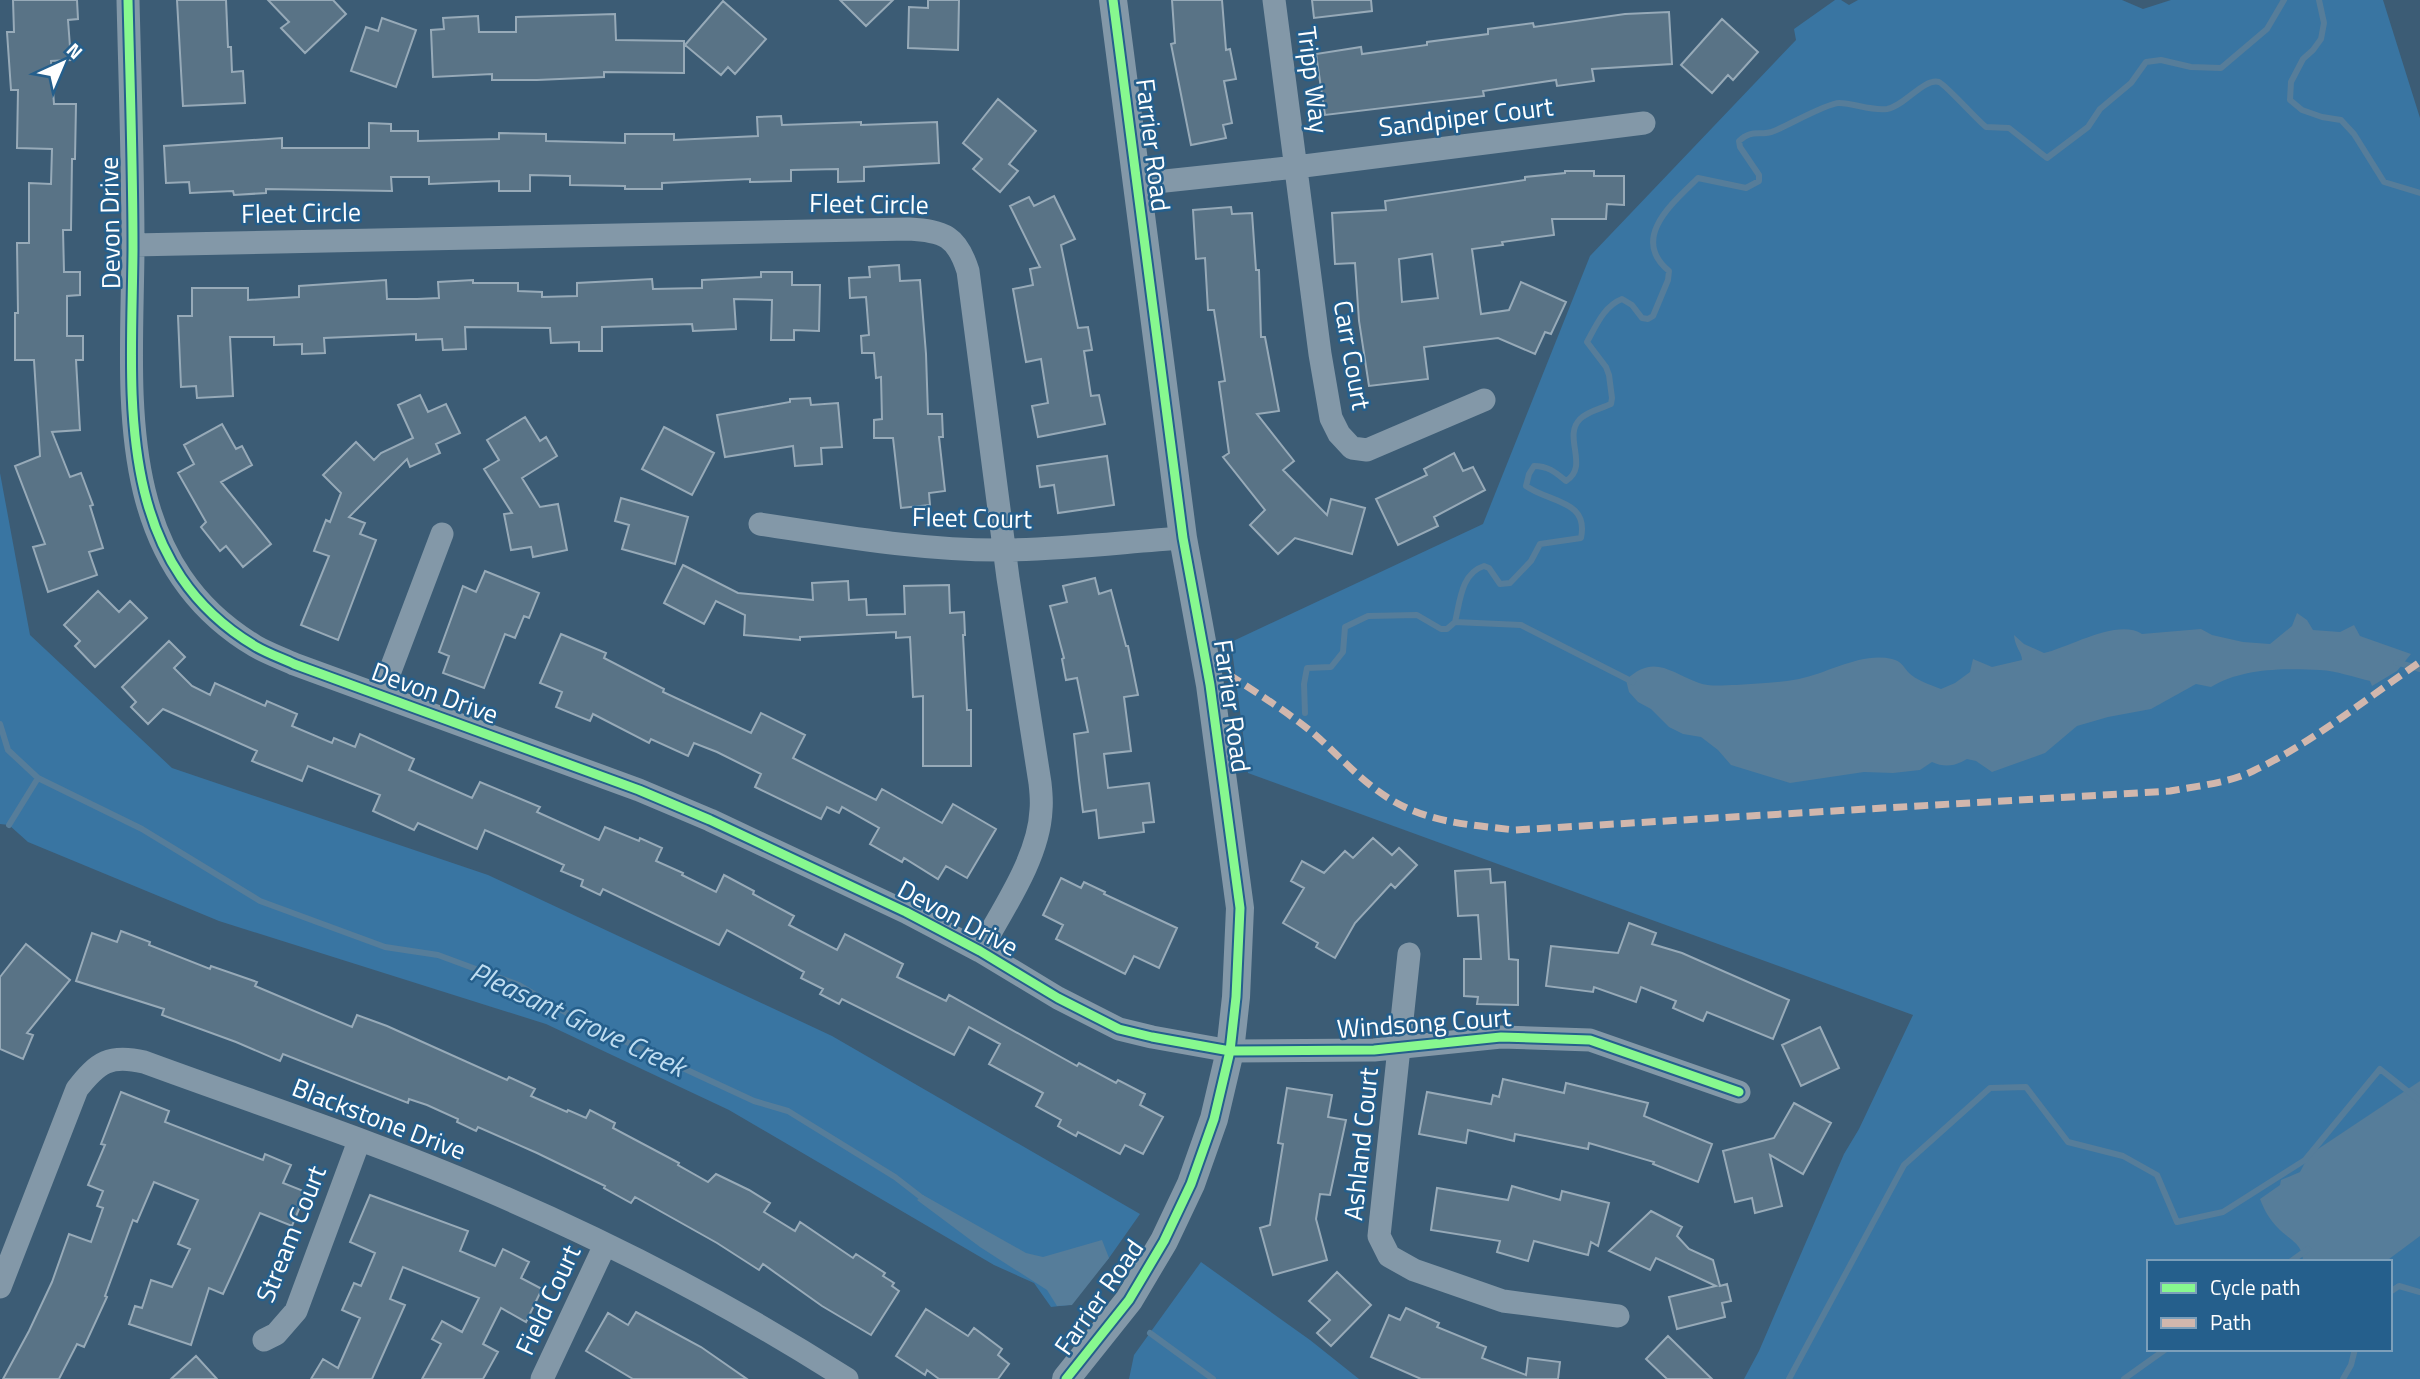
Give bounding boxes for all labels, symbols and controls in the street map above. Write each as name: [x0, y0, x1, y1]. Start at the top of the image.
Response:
street label: Tripp Way: [1288, 24, 1339, 136]
north arrow: [28, 28, 98, 98]
text: N: [60, 35, 90, 65]
street label: Farrier Road: [1126, 76, 1181, 214]
street label: Sandpiper Court: [1377, 86, 1555, 147]
street label: Devon Drive: [89, 157, 130, 289]
street label: Fleet Circle: [809, 183, 929, 224]
street label: Fleet Circle: [241, 192, 361, 233]
street label: Carr Court: [1324, 297, 1381, 413]
street label: Fleet Court: [912, 497, 1032, 538]
street label: Farrier Road: [1204, 637, 1261, 775]
street label: Devon Drive: [366, 652, 504, 733]
street label: Devon Drive: [891, 869, 1026, 966]
water label: Pleasant Grove Creek: [463, 950, 696, 1089]
street label: Windsong Court: [1335, 997, 1513, 1048]
street label: Ashland Court: [1333, 1066, 1388, 1222]
street label: Blackstone Drive: [287, 1067, 472, 1170]
street label: Stream Court: [245, 1159, 336, 1308]
street label: Farrier Road: [1044, 1231, 1153, 1363]
street label: Field Court: [505, 1238, 590, 1361]
legend: [2147, 1260, 2392, 1351]
text: Cycle path: [2210, 1271, 2301, 1303]
text: Path: [2210, 1306, 2252, 1338]

